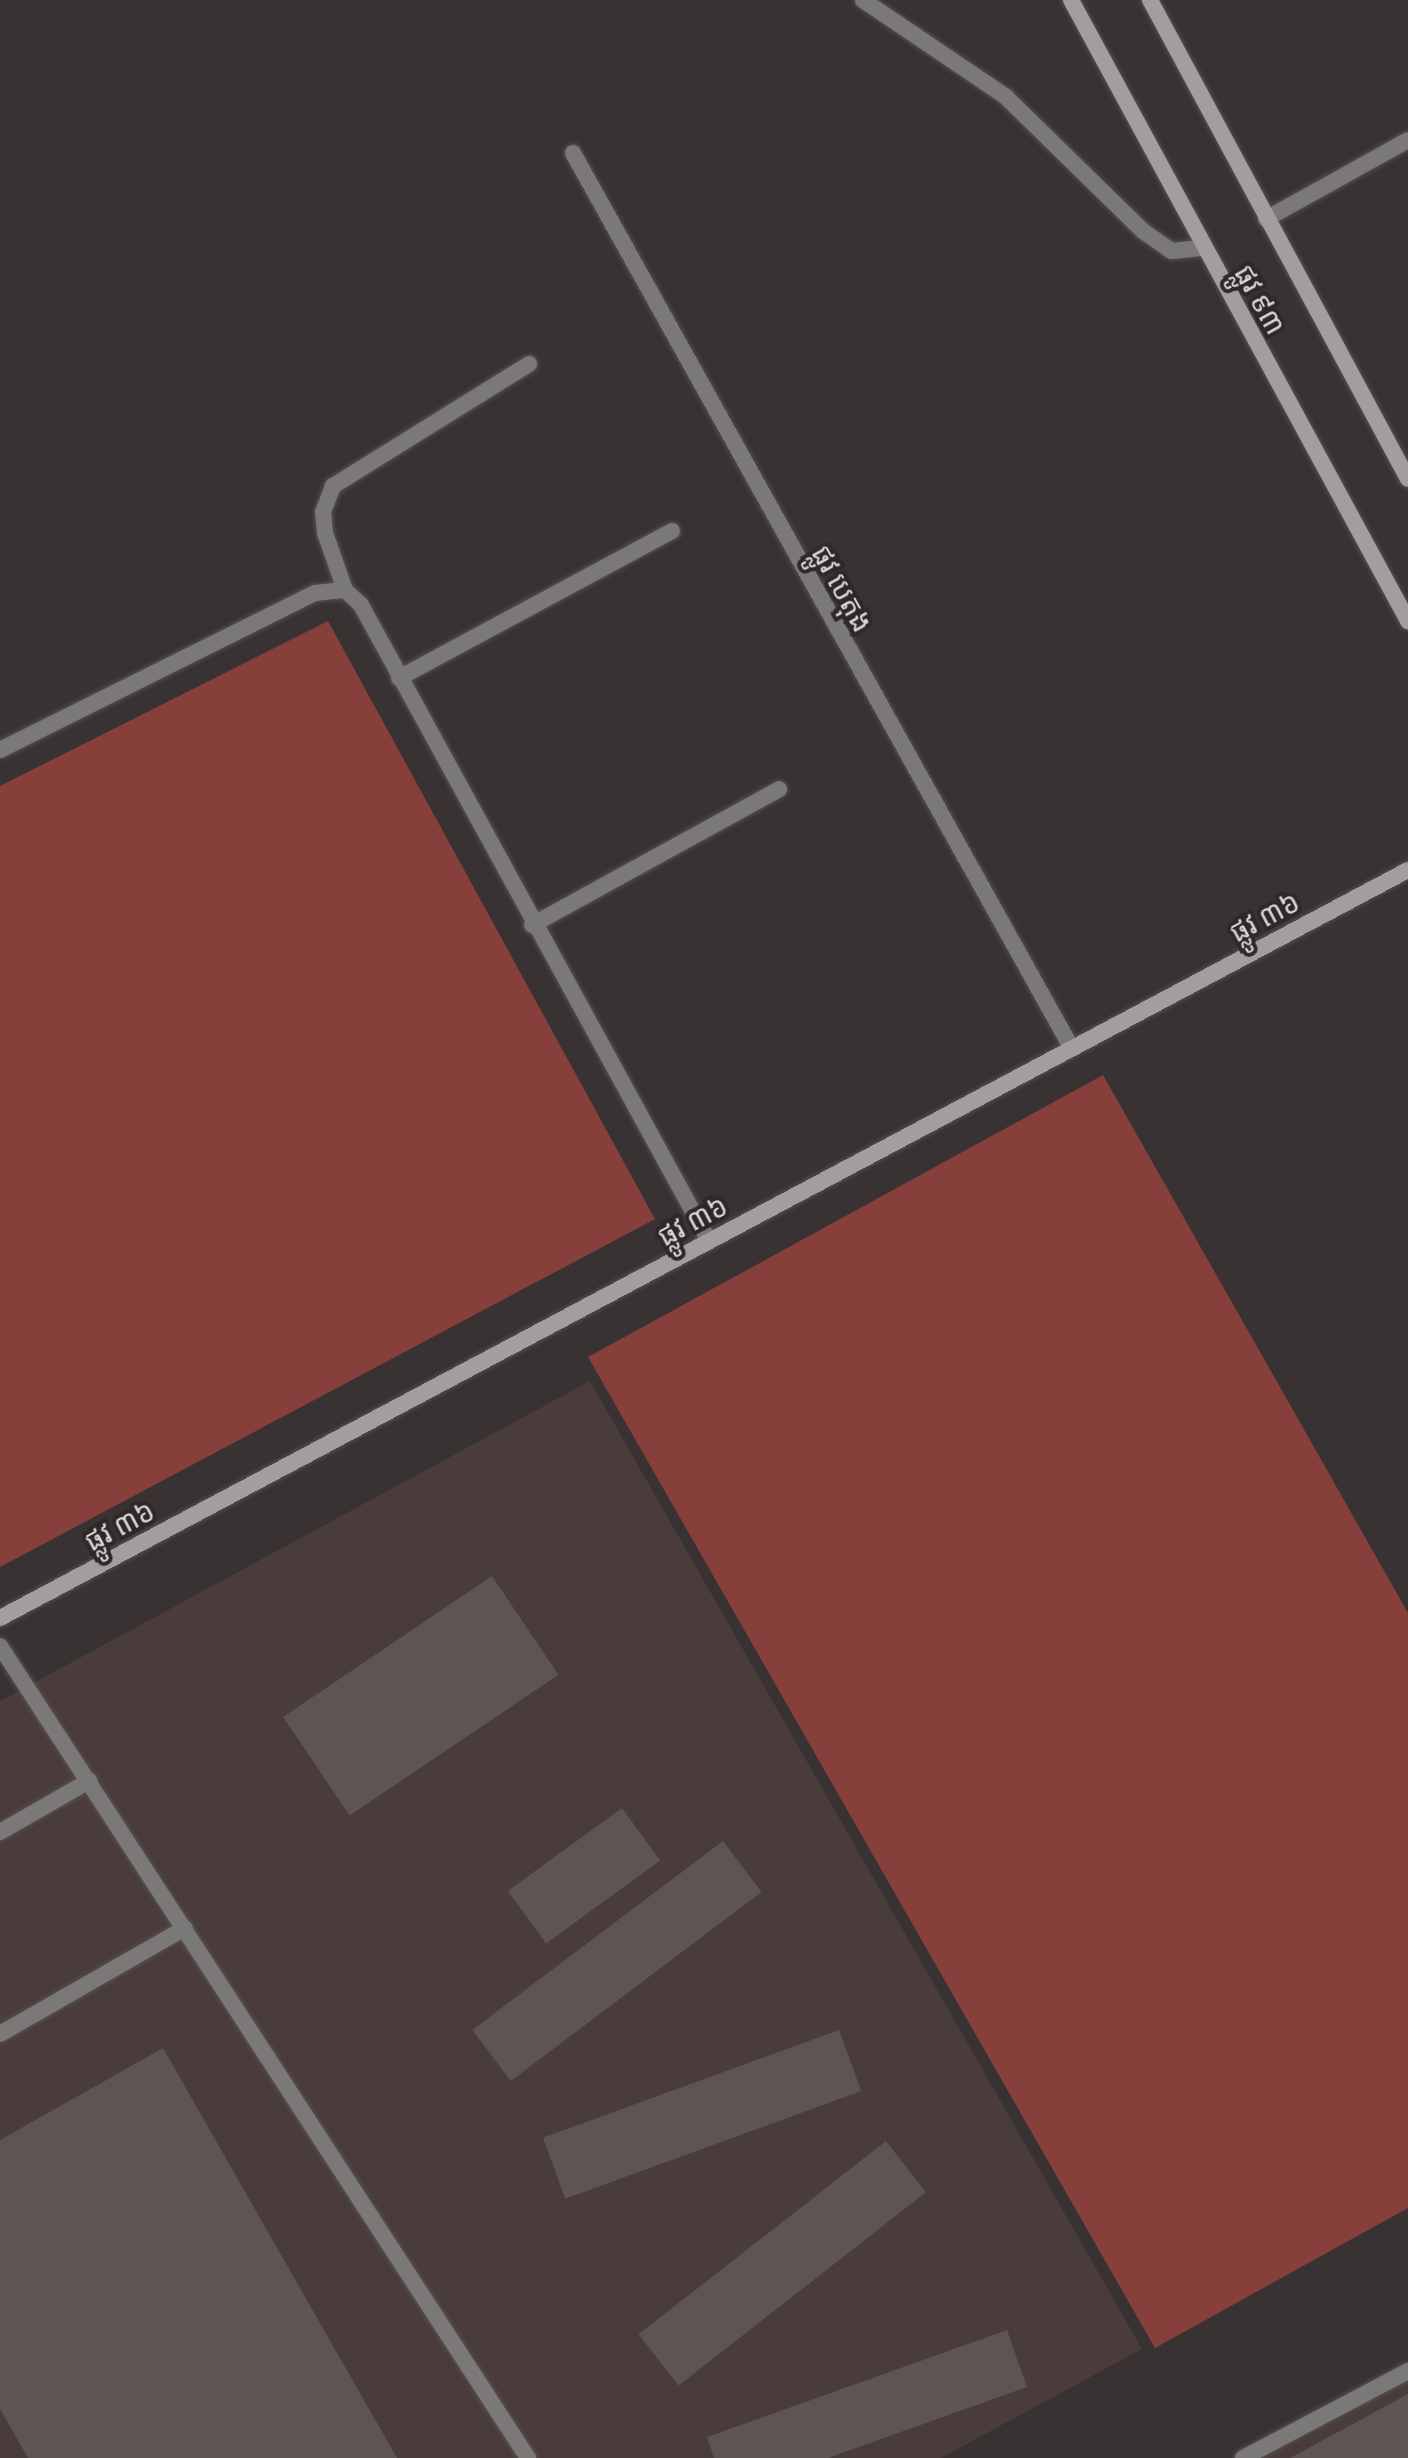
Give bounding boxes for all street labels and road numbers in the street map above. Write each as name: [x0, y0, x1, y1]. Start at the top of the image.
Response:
street label: ផ្លូវ ៩៣: [1228, 258, 1294, 340]
street label: ផ្លូវ បេតុង: [806, 539, 880, 637]
street label: ផ្លូវ ៣៦: [1223, 884, 1305, 948]
street label: ផ្លូវ ៣៦: [651, 1188, 733, 1252]
street label: ផ្លូវ ៣៦: [78, 1493, 160, 1557]

